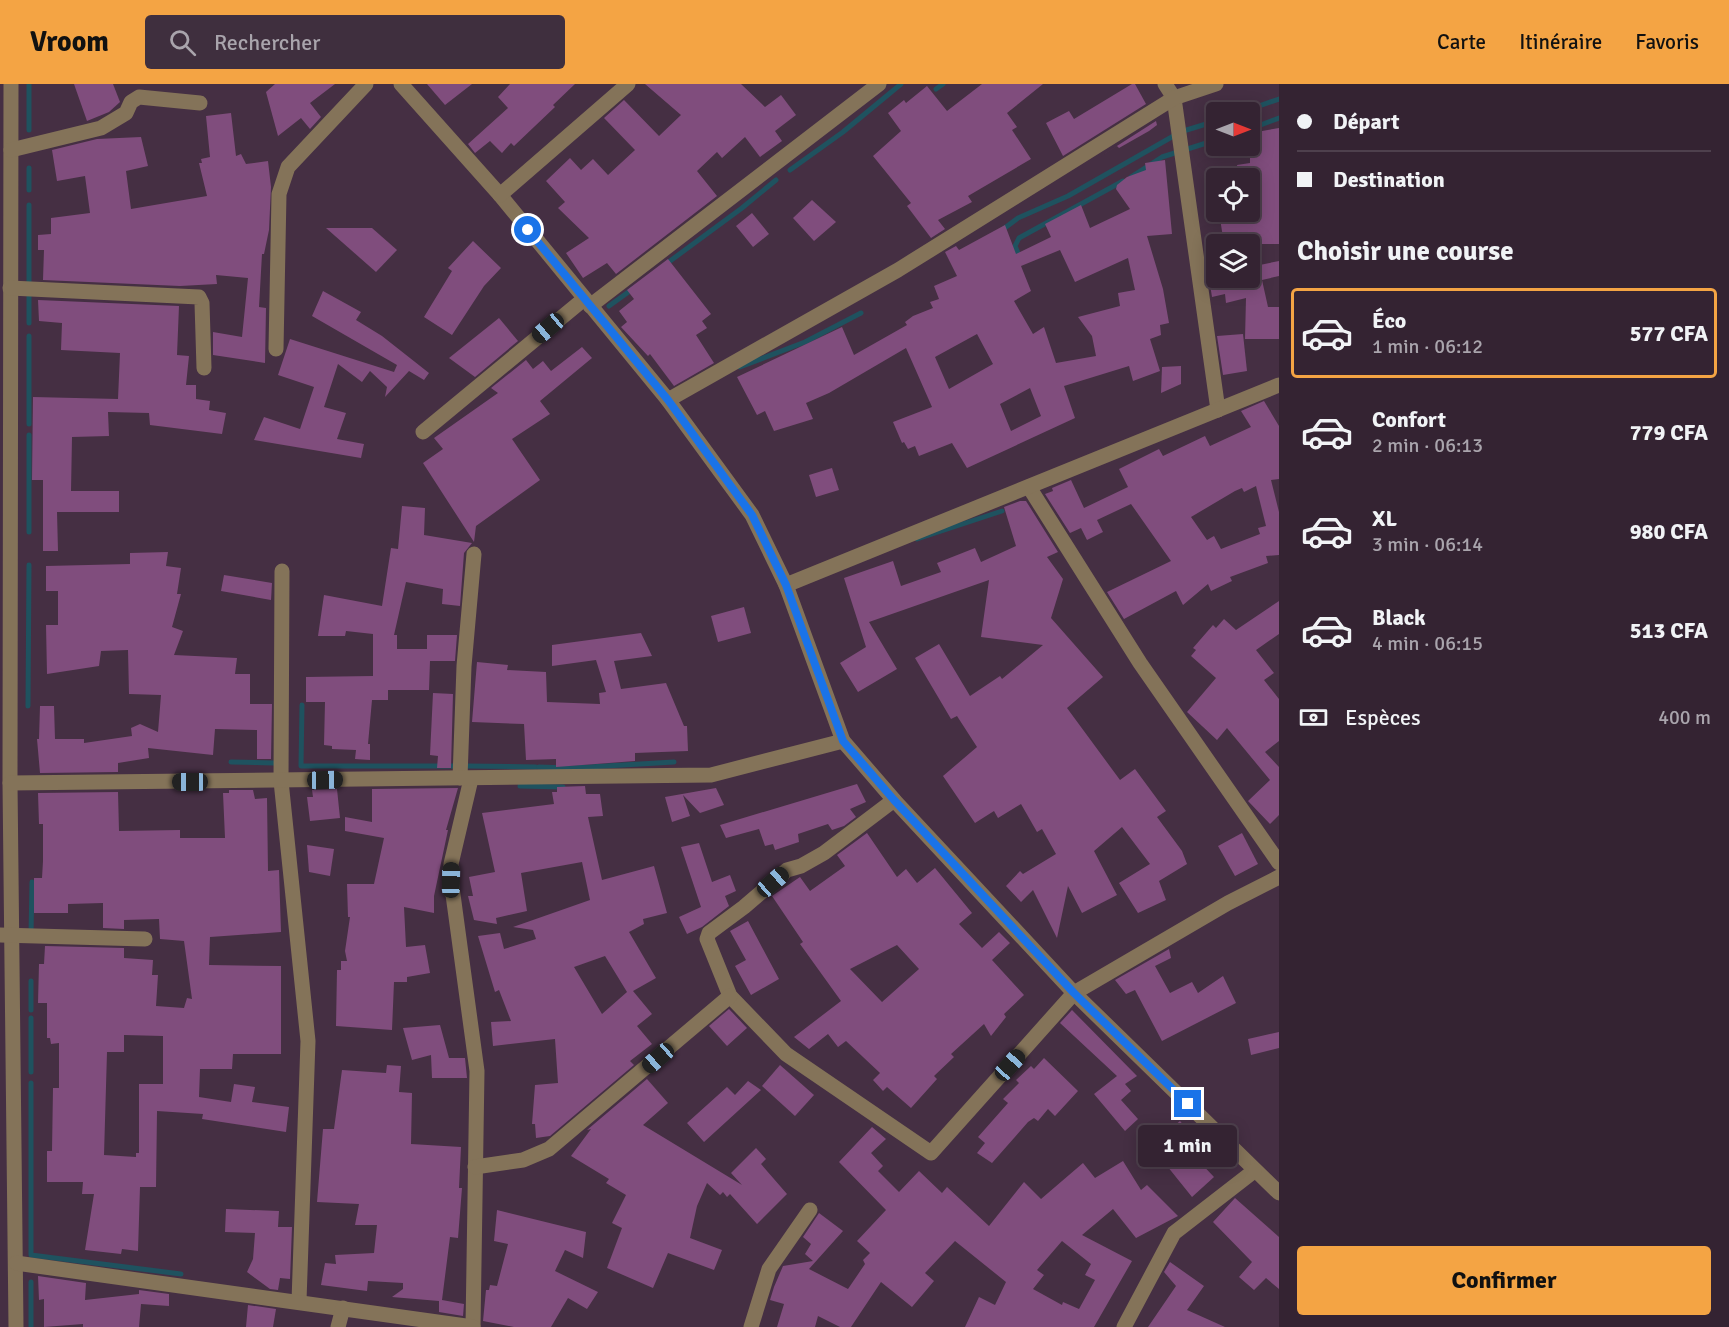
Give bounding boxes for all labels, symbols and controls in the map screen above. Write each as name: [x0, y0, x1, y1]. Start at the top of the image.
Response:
search box: [145, 15, 565, 69]
text: Vroom: [30, 25, 109, 59]
icon: search: [166, 26, 199, 59]
text: Rechercher: [214, 29, 320, 56]
text: Carte: [1437, 29, 1486, 55]
text: Itinéraire: [1519, 29, 1602, 55]
text: Favoris: [1635, 29, 1699, 55]
north arrow: [1206, 102, 1260, 156]
map controls: [1206, 102, 1260, 288]
text: Départ: [1333, 108, 1400, 135]
text: Destination: [1333, 166, 1445, 193]
button: locate: [1206, 168, 1260, 222]
route start: [514, 216, 541, 243]
button: layers: [1206, 234, 1260, 288]
text: Choisir une course: [1297, 235, 1514, 268]
icon: car: [1300, 306, 1354, 360]
text: Éco: [1372, 307, 1406, 334]
car: [528, 310, 568, 346]
text: 577 CFA: [1630, 320, 1708, 347]
text: 1 min · 06:12: [1372, 334, 1483, 359]
icon: car: [1300, 405, 1354, 459]
text: Confort: [1372, 406, 1446, 433]
text: 779 CFA: [1630, 419, 1708, 446]
text: 2 min · 06:13: [1372, 433, 1483, 458]
icon: car: [1300, 504, 1354, 558]
text: XL: [1372, 505, 1397, 532]
text: 980 CFA: [1630, 518, 1708, 545]
text: 3 min · 06:14: [1372, 532, 1483, 557]
icon: car: [1300, 603, 1354, 657]
text: Black: [1372, 604, 1426, 631]
text: 513 CFA: [1630, 617, 1708, 644]
text: 4 min · 06:15: [1372, 631, 1483, 656]
icon: cash: [1297, 701, 1330, 734]
text: Espèces: [1345, 704, 1421, 731]
text: 400 m: [1658, 705, 1711, 730]
car: [307, 771, 343, 789]
car: [172, 773, 208, 791]
car: [442, 862, 460, 898]
car: [754, 863, 792, 901]
car: [639, 1039, 677, 1077]
car: [991, 1046, 1029, 1084]
route end: [1174, 1090, 1201, 1117]
callout: 1 min: [1138, 1125, 1238, 1167]
text: 1 min: [1163, 1133, 1212, 1158]
button: Confirmer: [1297, 1246, 1711, 1315]

